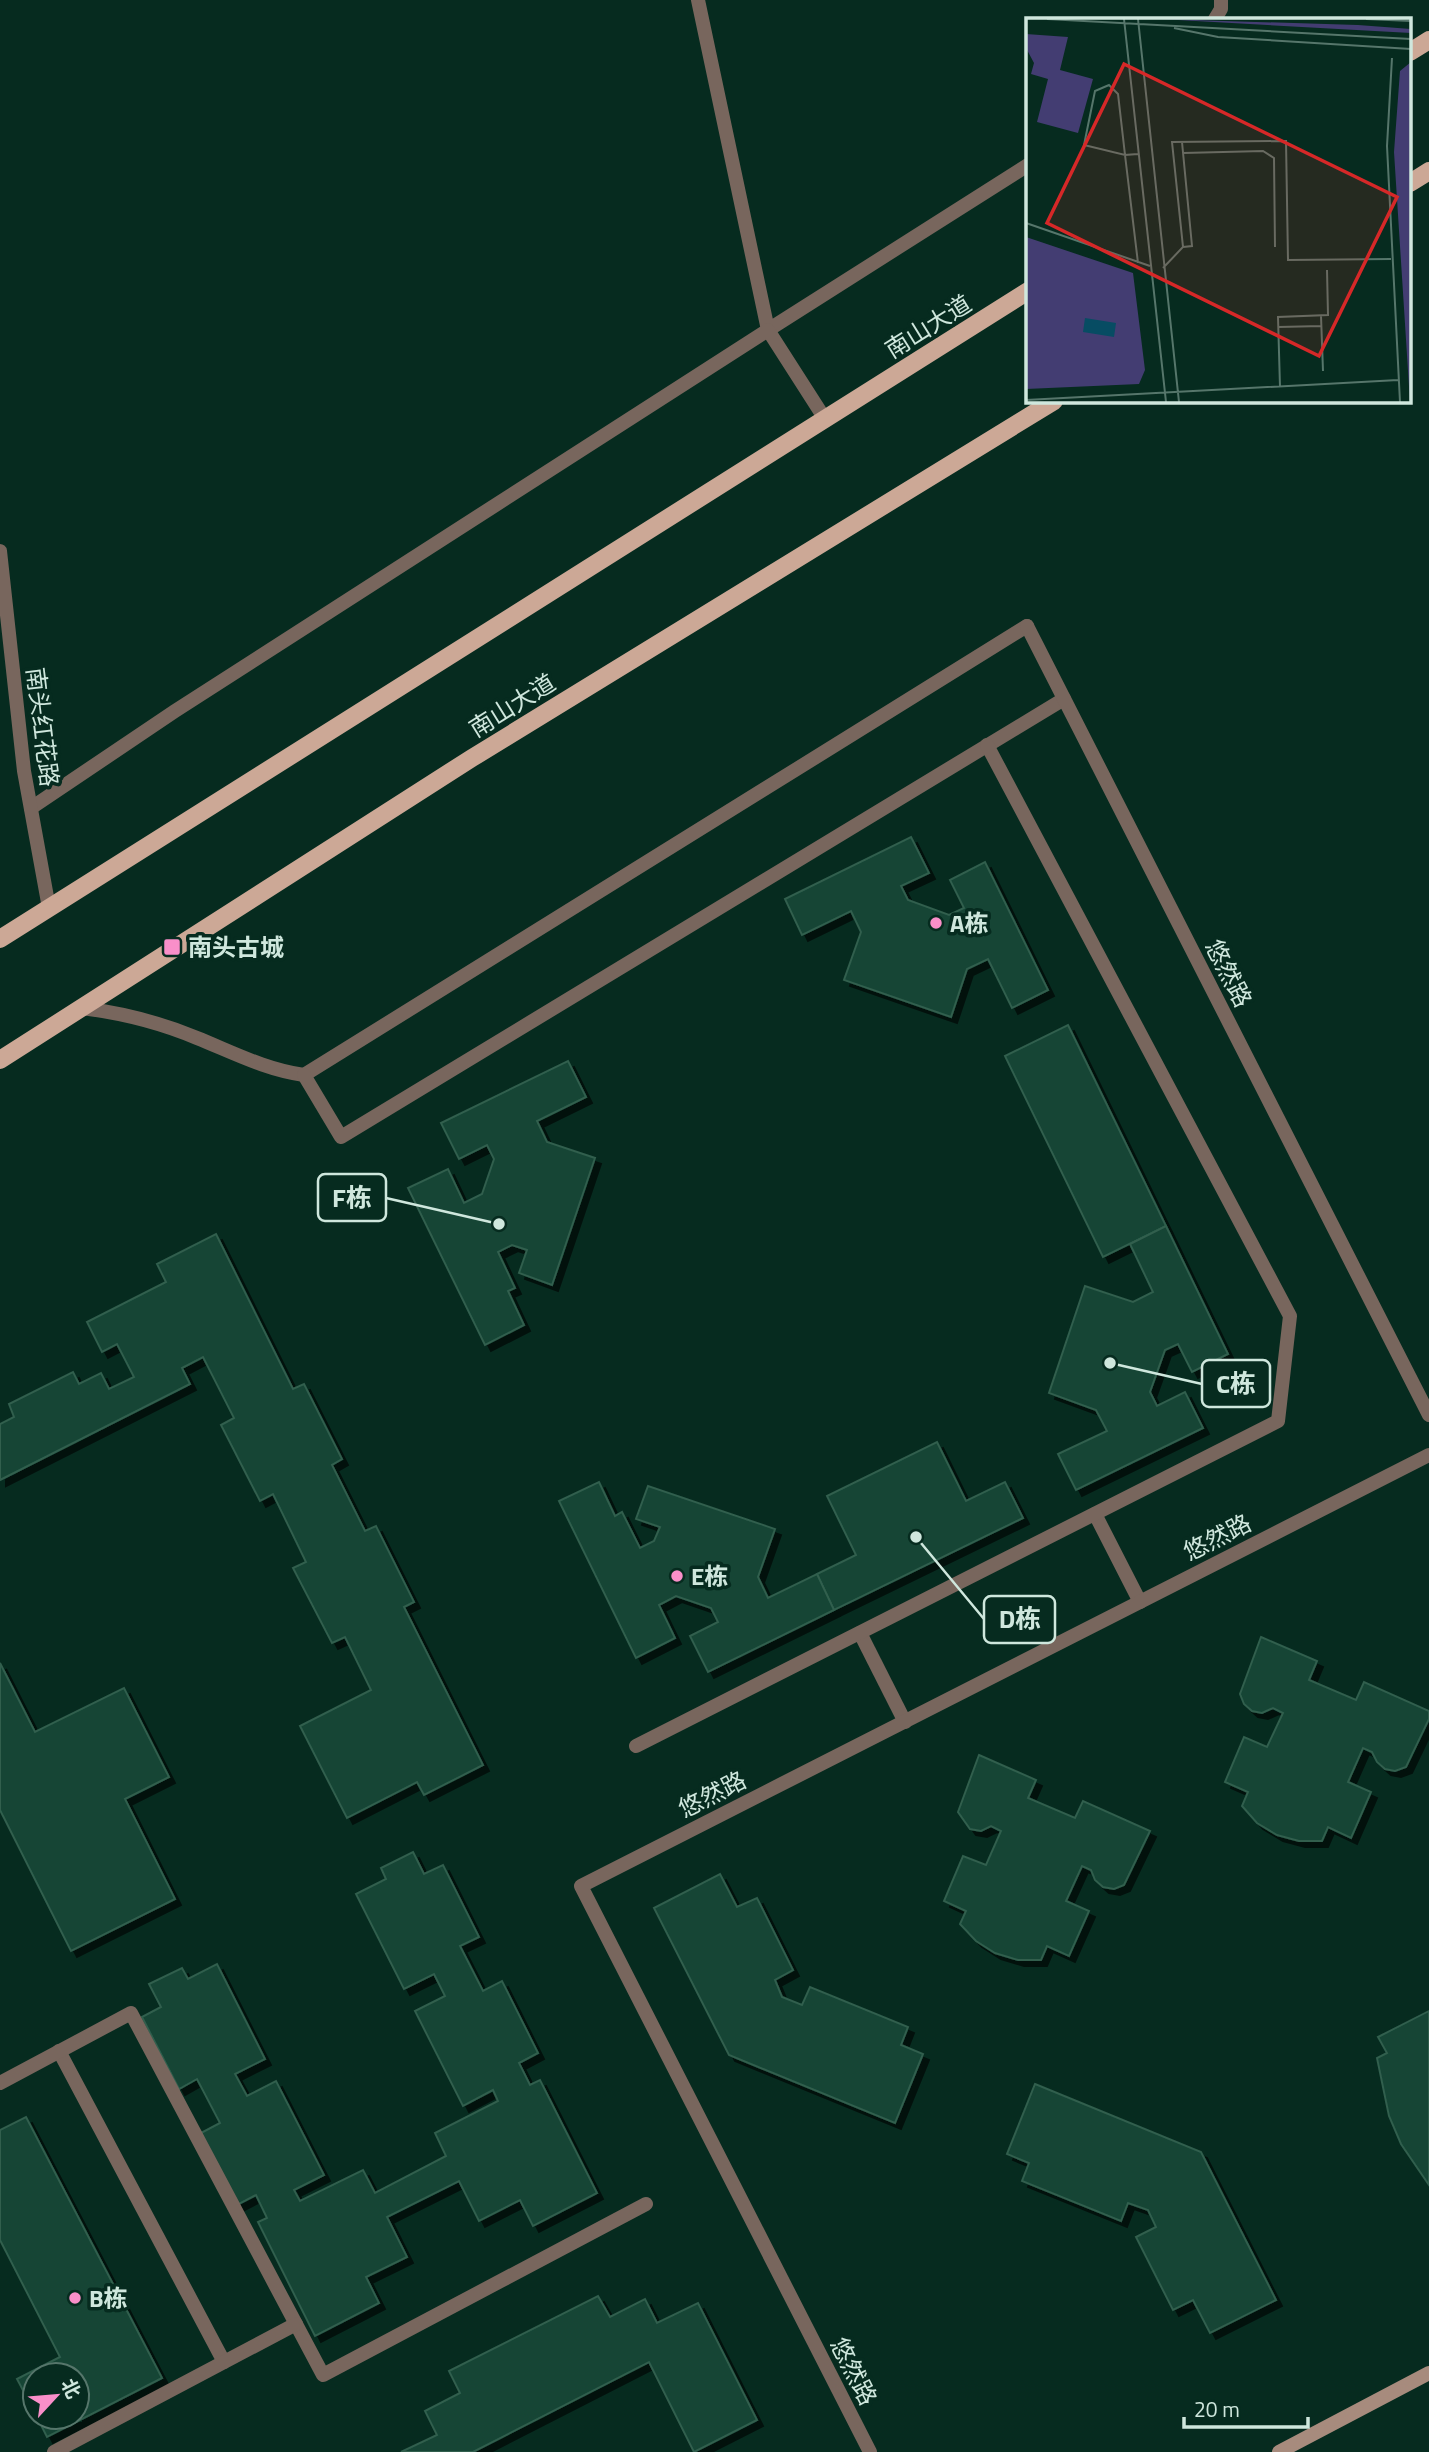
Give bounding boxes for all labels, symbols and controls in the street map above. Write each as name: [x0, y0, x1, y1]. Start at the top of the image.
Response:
inset map: [1026, 18, 1412, 402]
street label: 南山大道: [878, 285, 978, 367]
street label: 南山大道: [462, 664, 562, 746]
street label: 南头红花路: [18, 665, 68, 789]
place label: A栋: [950, 905, 988, 941]
marker: A栋: [928, 915, 944, 931]
place label: 南头古城: [188, 929, 284, 965]
street label: 悠然路: [1197, 933, 1261, 1013]
marker: 南头古城: [162, 937, 182, 957]
callout: F栋: [318, 1174, 386, 1221]
text: F栋: [332, 1178, 372, 1217]
callout: C栋: [1202, 1360, 1270, 1407]
text: C栋: [1216, 1364, 1256, 1403]
street label: 悠然路: [1177, 1505, 1257, 1569]
place label: E栋: [691, 1558, 728, 1594]
marker: E栋: [669, 1568, 685, 1584]
callout: D栋: [984, 1596, 1055, 1643]
text: D栋: [999, 1599, 1041, 1638]
street label: 悠然路: [672, 1762, 752, 1826]
place label: B栋: [89, 2280, 128, 2316]
marker: B栋: [67, 2290, 83, 2306]
street label: 悠然路: [822, 2331, 886, 2411]
north arrow: [21, 2361, 91, 2431]
text: 北: [55, 2373, 89, 2403]
scale bar: [1184, 2386, 1308, 2430]
text: 20 m: [1194, 2393, 1240, 2425]

